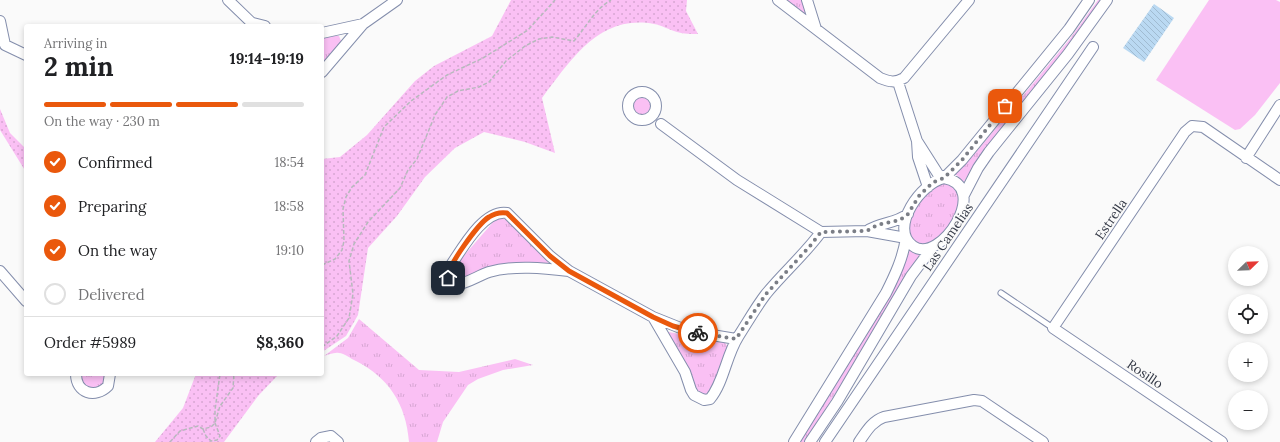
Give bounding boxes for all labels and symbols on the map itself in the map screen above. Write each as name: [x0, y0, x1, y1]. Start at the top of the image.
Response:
pin: [988, 89, 1022, 123]
street label: Estrella: [1091, 195, 1131, 243]
street label: Las Camelias: [919, 200, 977, 274]
north arrow: [1228, 246, 1268, 286]
pin: [431, 261, 465, 295]
courier: [678, 313, 718, 353]
street label: Rosillo: [1124, 356, 1167, 392]

